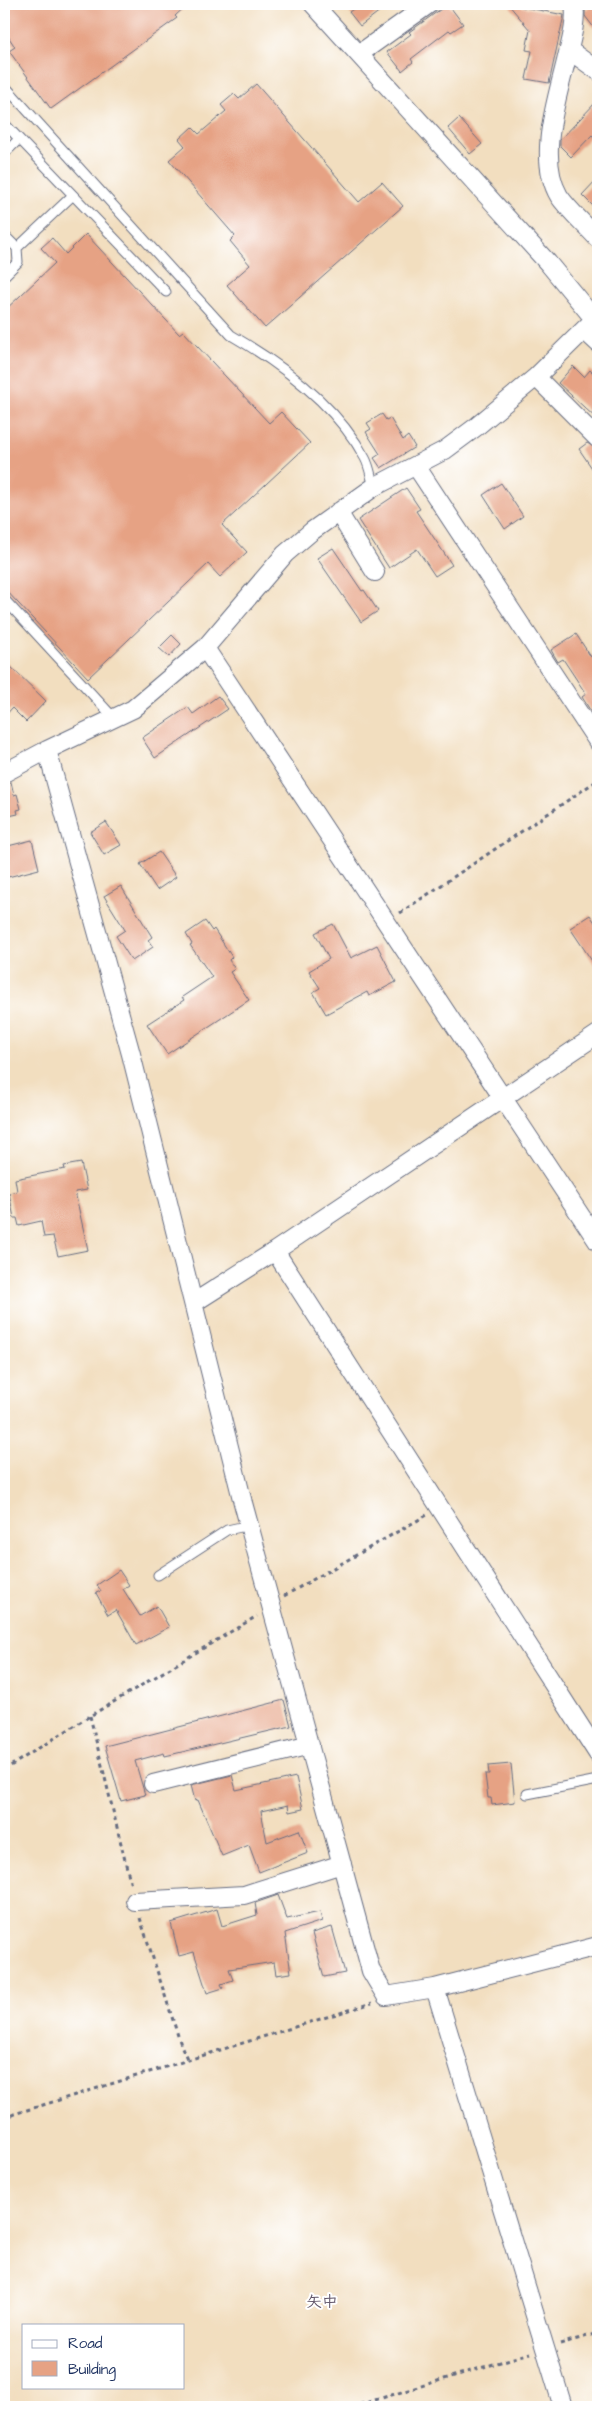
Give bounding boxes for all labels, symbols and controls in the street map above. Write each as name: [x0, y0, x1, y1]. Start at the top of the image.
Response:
district label: 矢中: [306, 2291, 338, 2313]
legend: [22, 2324, 185, 2388]
text: Road: [68, 2333, 103, 2354]
text: Building: [68, 2359, 116, 2381]

